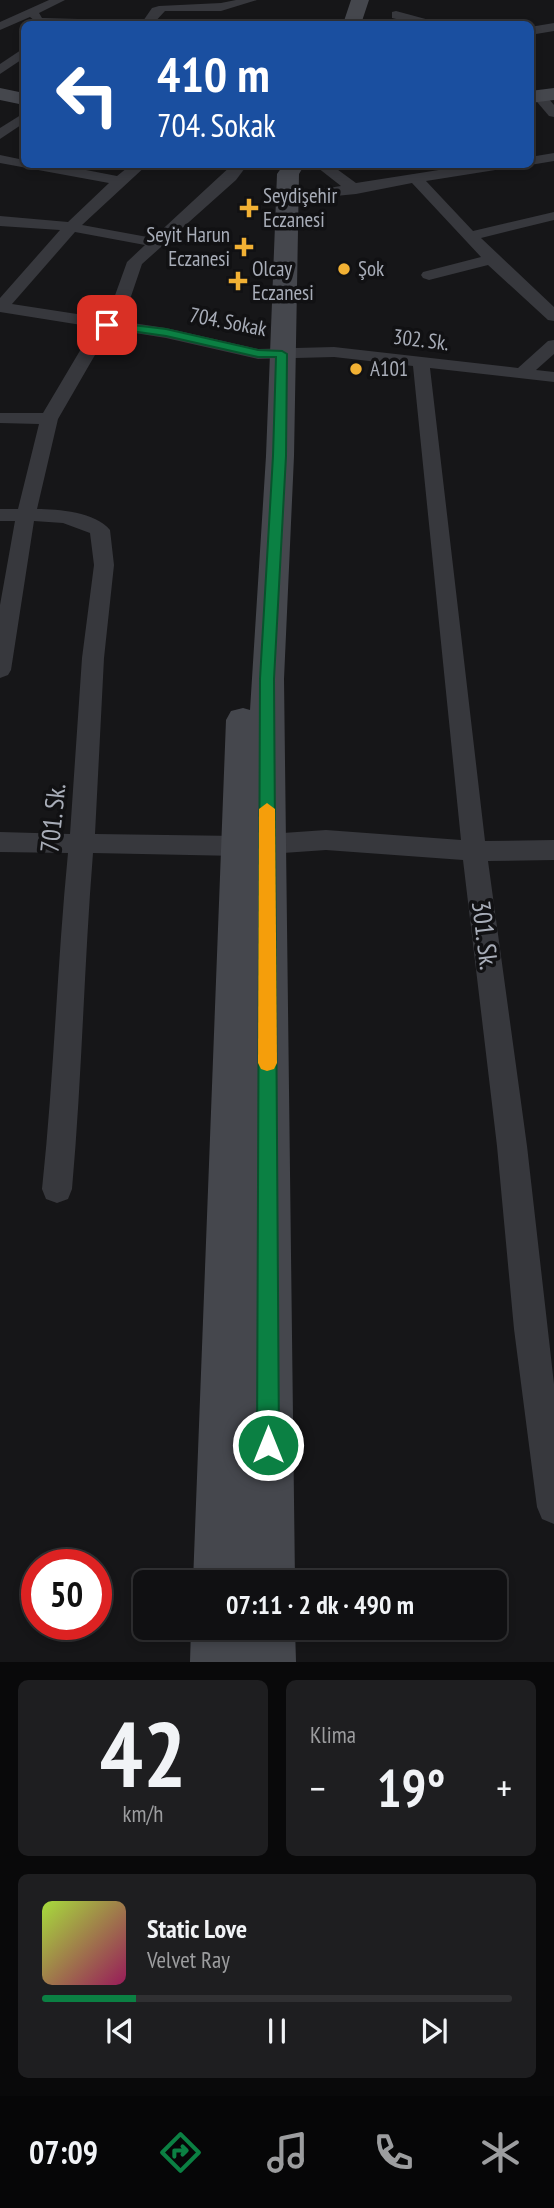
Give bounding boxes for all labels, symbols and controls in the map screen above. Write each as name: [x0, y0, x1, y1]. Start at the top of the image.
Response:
text: 410 m: [157, 42, 270, 106]
icon: left: [42, 49, 133, 140]
text: 704. Sokak: [157, 104, 276, 146]
place label: Seydişehir Eczanesi: [263, 182, 337, 233]
marker: Seydişehir Eczanesi: [241, 200, 257, 216]
place label: Seyit Harun Eczanesi: [146, 221, 230, 272]
marker: Seyit Harun Eczanesi: [236, 239, 252, 255]
place label: Olcay Eczanesi: [252, 255, 314, 306]
place label: Şok: [358, 255, 384, 282]
marker: Şok: [336, 261, 352, 277]
marker: Olcay Eczanesi: [230, 273, 246, 289]
pin: [77, 295, 137, 355]
street label: 704. Sokak: [187, 301, 269, 342]
icon: arrive: [88, 306, 126, 344]
street label: 302. Sk.: [392, 323, 451, 356]
place label: A101: [370, 355, 408, 382]
marker: A101: [348, 361, 364, 377]
street label: 701. Sk.: [32, 782, 73, 854]
street label: 301. Sk.: [465, 898, 506, 971]
position arrow: [231, 1408, 305, 1482]
speed limit sign: 50: [21, 1549, 112, 1640]
text: 07:11 · 2 dk · 490 m: [226, 1588, 414, 1621]
text: 42: [100, 1694, 187, 1812]
text: Klima: [310, 1720, 356, 1749]
text: 19°: [377, 1754, 445, 1821]
text: −: [310, 1763, 326, 1812]
text: +: [496, 1763, 512, 1812]
text: km/h: [123, 1799, 163, 1828]
text: Static Love: [147, 1912, 247, 1945]
text: Velvet Ray: [147, 1945, 230, 1974]
icon: previous: [101, 2012, 139, 2050]
icon: pause: [258, 2012, 296, 2050]
icon: next: [415, 2012, 453, 2050]
icon: directions: [156, 2128, 205, 2177]
icon: music: [263, 2128, 312, 2177]
icon: phone: [369, 2128, 418, 2177]
icon: climate: [476, 2128, 525, 2177]
text: 07:09: [29, 2131, 98, 2173]

